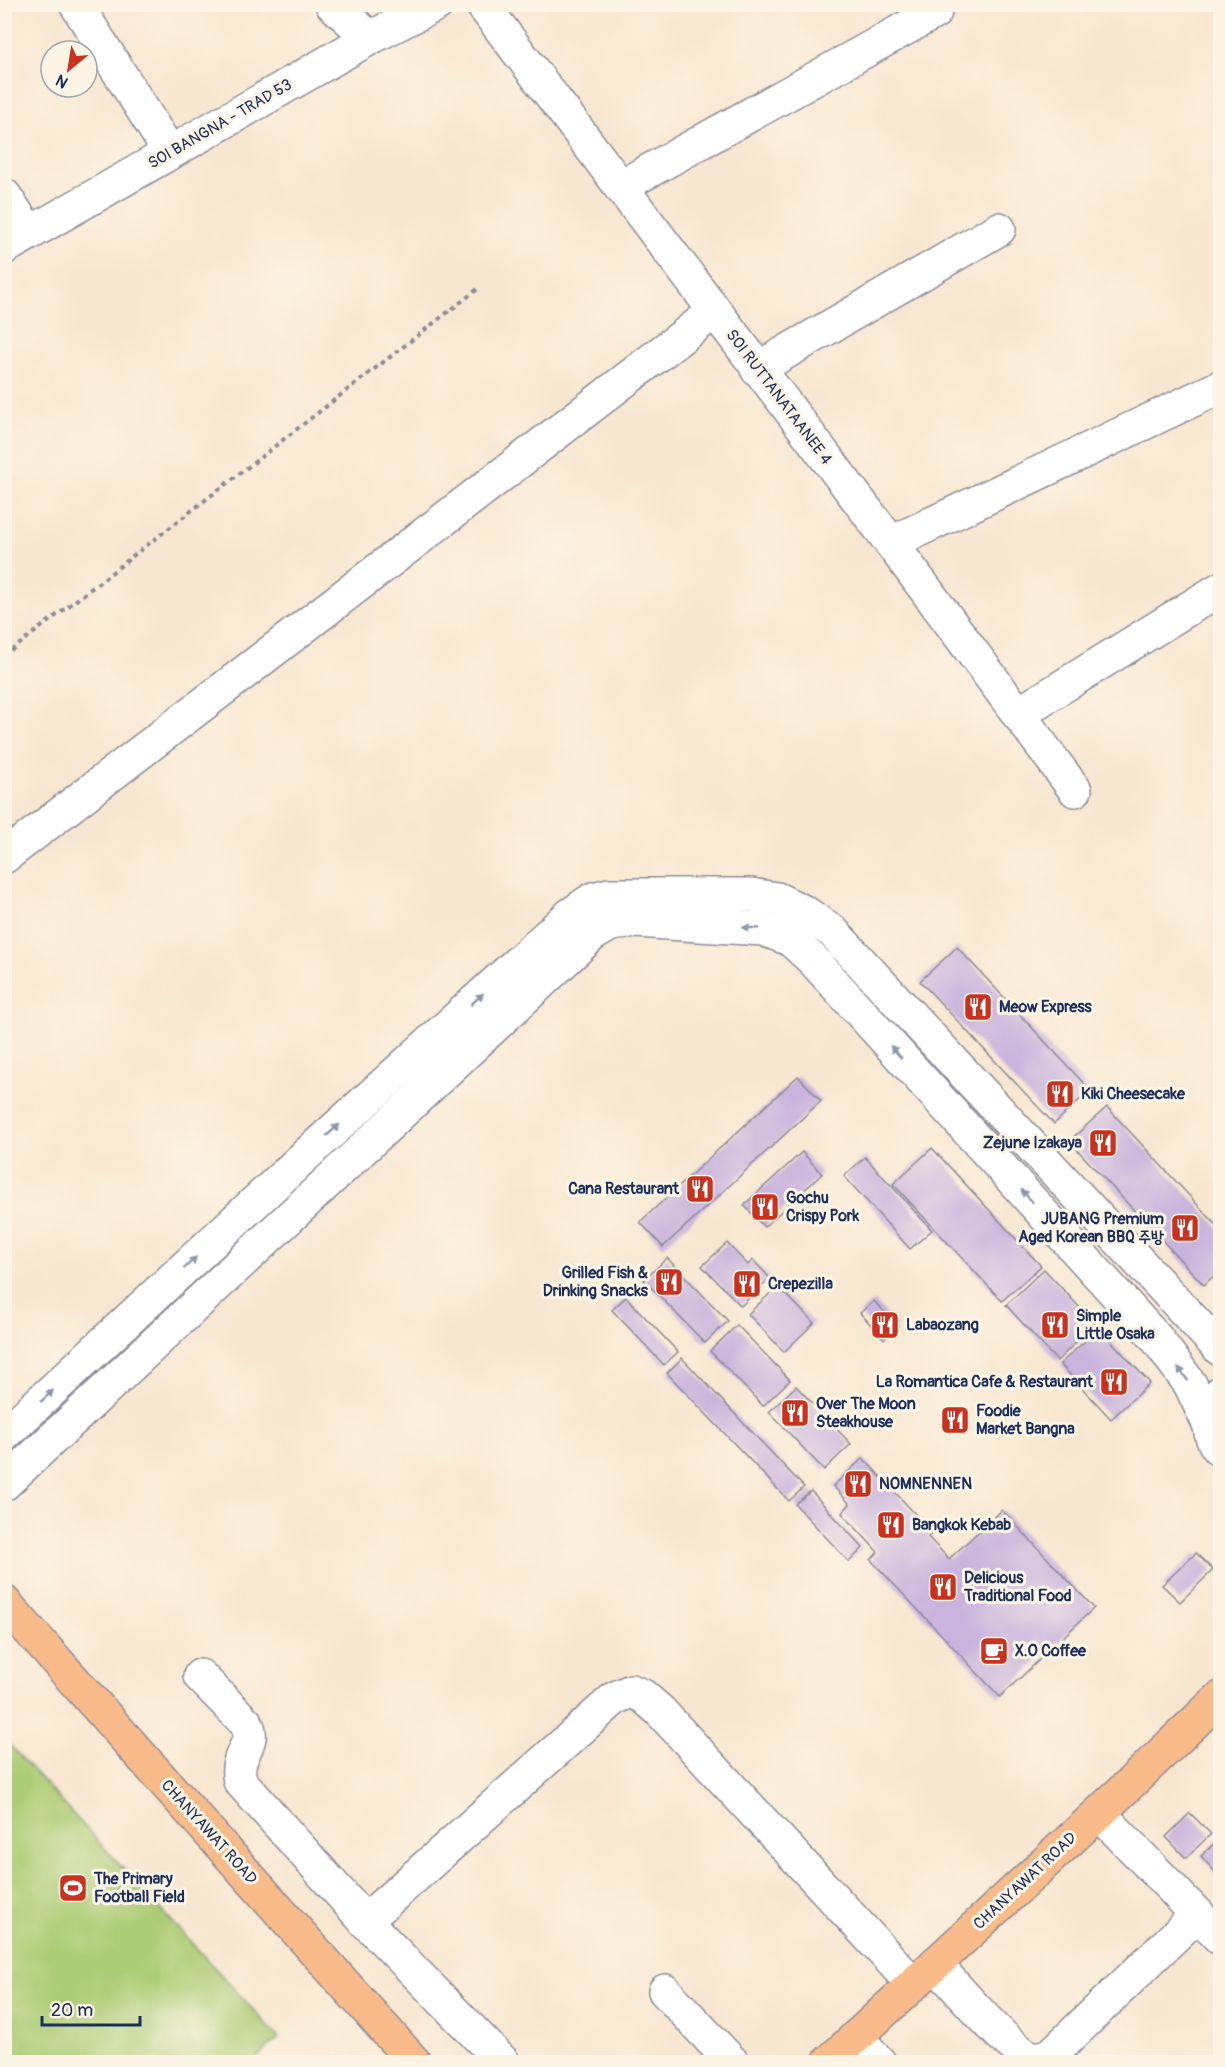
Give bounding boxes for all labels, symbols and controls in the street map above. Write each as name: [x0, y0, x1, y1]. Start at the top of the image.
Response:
north arrow: [39, 39, 99, 99]
text: N: [52, 70, 72, 92]
street label: SOI BANGNA - TRAD 53: [144, 75, 296, 173]
street label: SOI RUTTANATAANEE 4: [722, 325, 836, 469]
one-way arrow: [742, 923, 761, 932]
restaurant icon: Meow Express: [962, 991, 994, 1023]
one-way arrow: [470, 992, 485, 1006]
place label: Meow Express: [999, 997, 1093, 1017]
one-way arrow: [889, 1045, 903, 1059]
restaurant icon: Kiki Cheesecake: [1044, 1078, 1076, 1110]
place label: Kiki Cheesecake: [1081, 1084, 1186, 1104]
one-way arrow: [325, 1124, 340, 1137]
restaurant icon: Zejune Izakaya: [1087, 1127, 1119, 1159]
place label: Zejune Izakaya: [983, 1133, 1083, 1153]
restaurant icon: Cana Restaurant: [684, 1173, 716, 1205]
place label: Cana Restaurant: [568, 1179, 680, 1199]
place label: Gochu Crispy Pork: [786, 1188, 860, 1226]
one-way arrow: [1021, 1189, 1034, 1204]
restaurant icon: Gochu Crispy Pork: [749, 1191, 781, 1223]
place label: JUBANG Premium Aged Korean BBQ 주방: [1018, 1209, 1164, 1247]
restaurant icon: JUBANG Premium Aged Korean BBQ 주방: [1169, 1212, 1201, 1244]
one-way arrow: [182, 1257, 197, 1270]
place label: Grilled Fish & Drinking Snacks: [543, 1263, 649, 1301]
restaurant icon: Grilled Fish & Drinking Snacks: [653, 1266, 685, 1298]
restaurant icon: Crepezilla: [731, 1268, 763, 1300]
place label: Crepezilla: [768, 1274, 833, 1294]
place label: Simple Little Osaka: [1076, 1306, 1155, 1344]
restaurant icon: Labaozang: [869, 1309, 901, 1341]
restaurant icon: Simple Little Osaka: [1039, 1309, 1071, 1341]
place label: Labaozang: [906, 1315, 979, 1335]
restaurant icon: La Romantica Cafe & Restaurant: [1098, 1366, 1130, 1398]
one-way arrow: [1177, 1367, 1189, 1383]
place label: La Romantica Cafe & Restaurant: [876, 1372, 1094, 1392]
one-way arrow: [40, 1389, 54, 1403]
place label: Over The Moon Steakhouse: [816, 1394, 916, 1432]
restaurant icon: Over The Moon Steakhouse: [779, 1397, 811, 1429]
place label: Foodie Market Bangna: [976, 1401, 1075, 1439]
restaurant icon: Foodie Market Bangna: [939, 1404, 971, 1436]
restaurant icon: NOMNENNEN: [842, 1468, 874, 1500]
place label: NOMNENNEN: [879, 1474, 972, 1494]
restaurant icon: Bangkok Kebab: [875, 1509, 907, 1541]
place label: Bangkok Kebab: [912, 1515, 1011, 1535]
place label: Delicious Traditional Food: [963, 1568, 1072, 1606]
restaurant icon: Delicious Traditional Food: [927, 1571, 959, 1603]
cafe icon: X.O Coffee: [978, 1635, 1010, 1667]
place label: X.O Coffee: [1015, 1641, 1087, 1661]
street label: CHANYAWAT ROAD: [157, 1776, 261, 1888]
street label: CHANYAWAT ROAD: [969, 1828, 1081, 1934]
place label: The Primary Football Field: [93, 1869, 185, 1907]
sports icon: The Primary Football Field: [57, 1872, 89, 1904]
scale bar: [42, 1989, 140, 2027]
text: 20 m: [51, 1999, 93, 2022]

